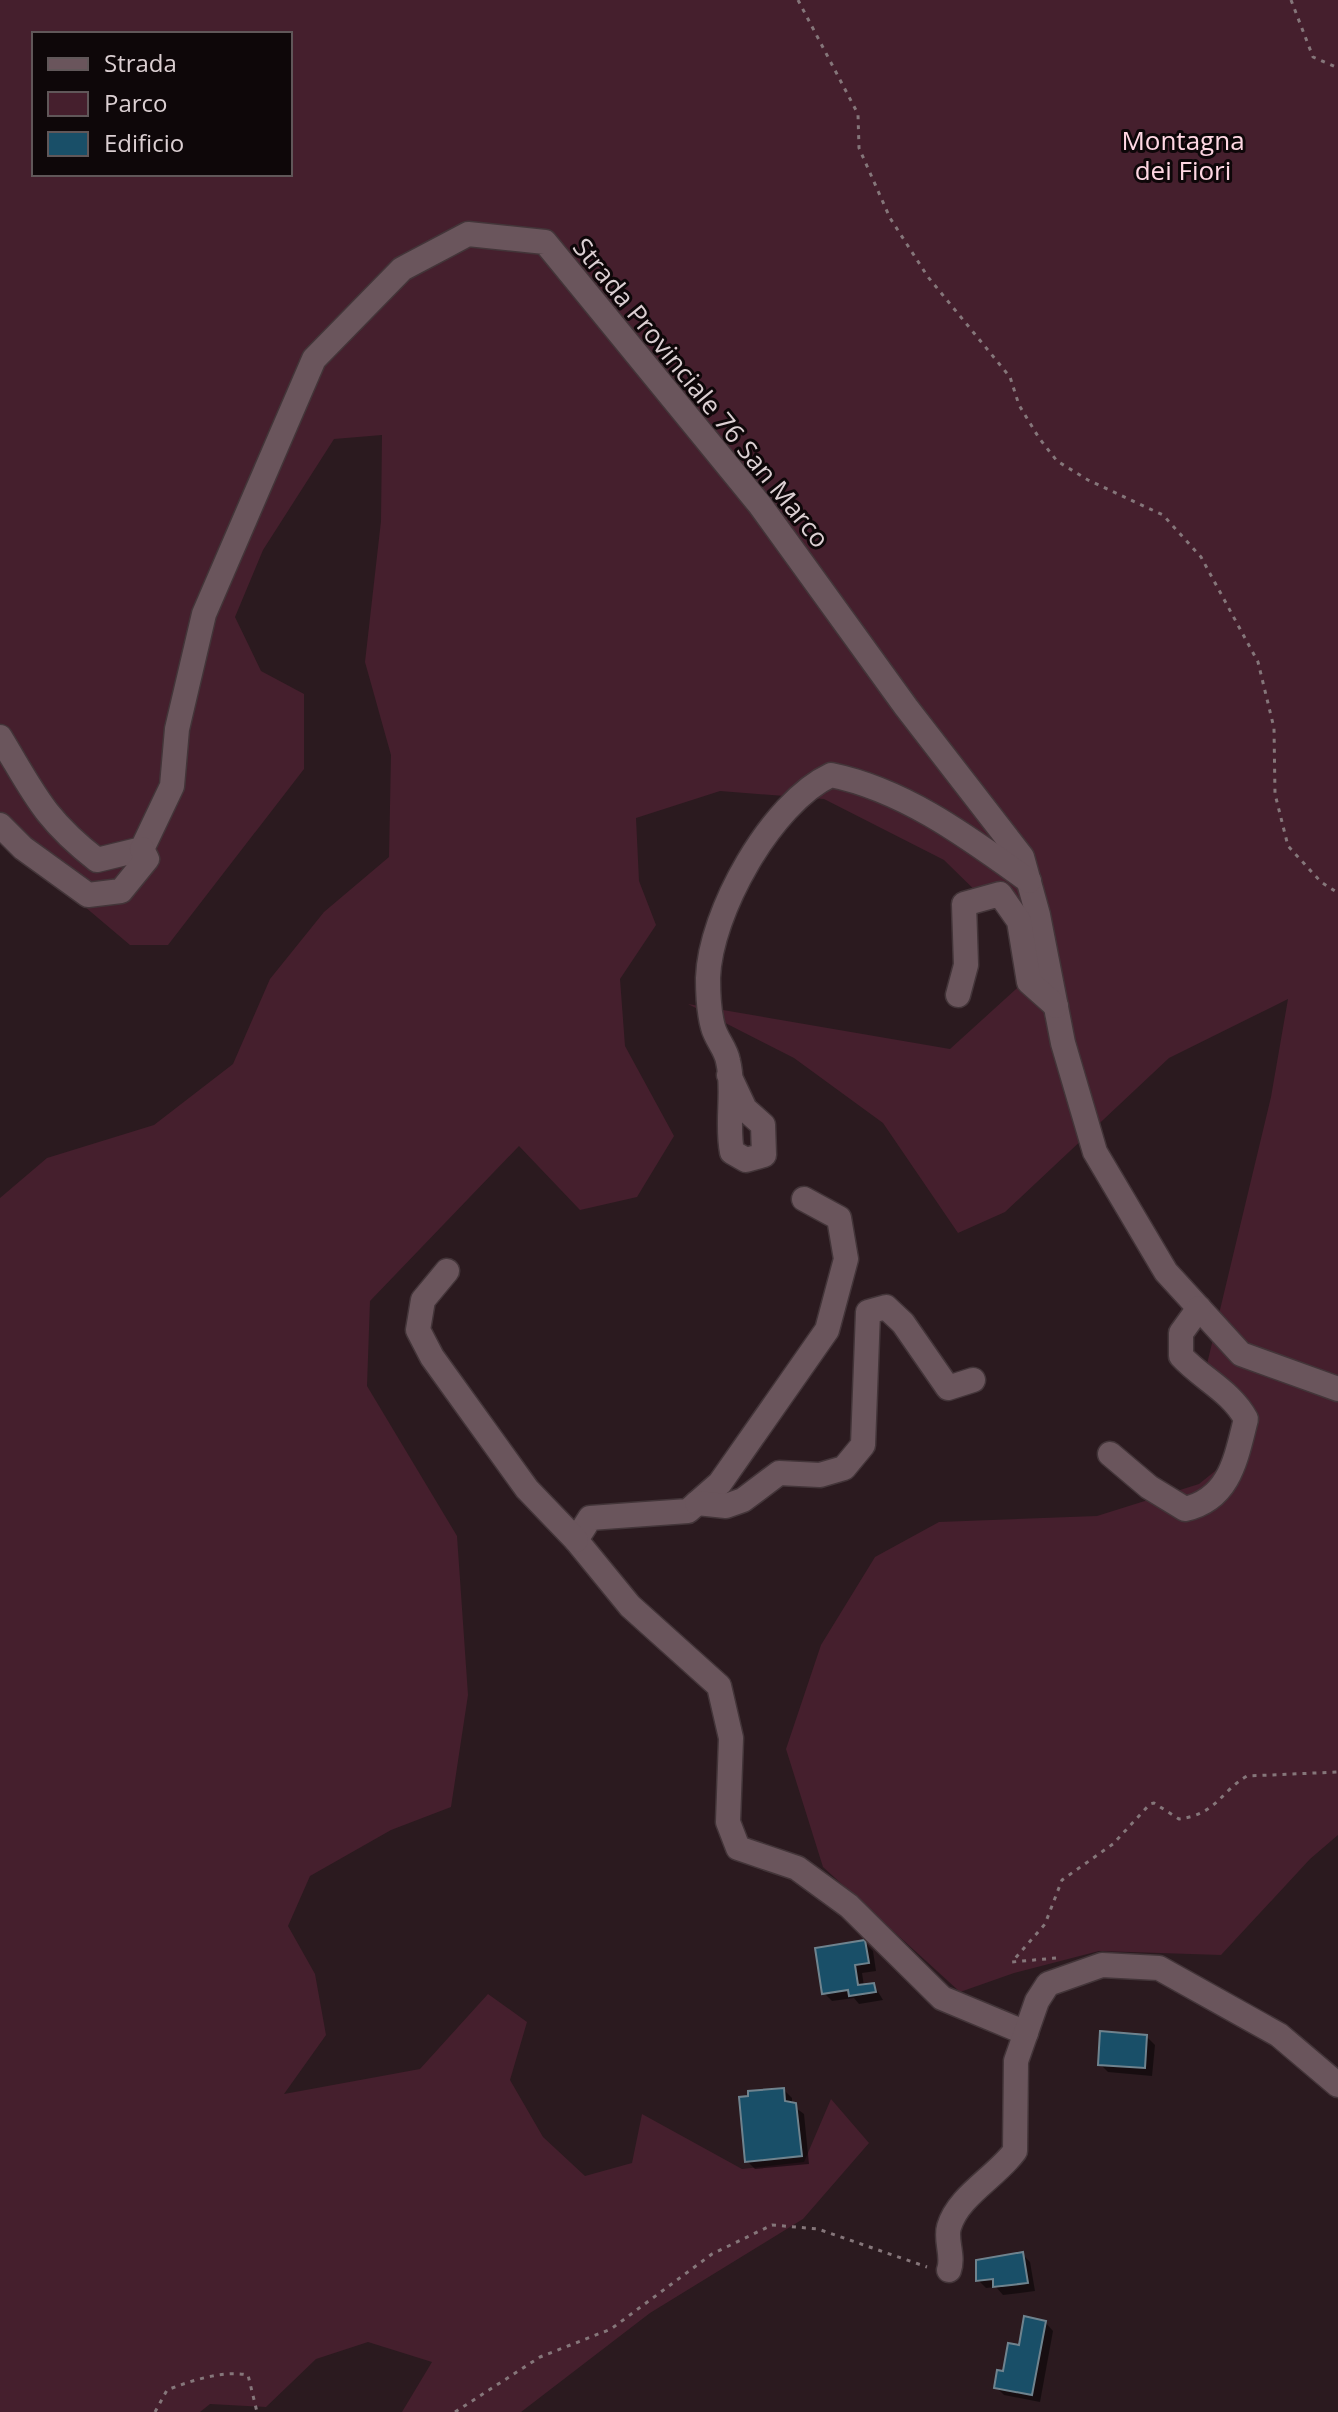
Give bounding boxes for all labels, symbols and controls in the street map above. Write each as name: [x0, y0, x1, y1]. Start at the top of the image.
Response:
legend: [32, 32, 292, 176]
text: Strada: [104, 46, 177, 79]
text: Parco: [104, 86, 168, 119]
park label: Montagna dei Fiori: [1121, 122, 1245, 188]
text: Edificio: [104, 126, 184, 159]
street label: Strada Provinciale 76 San Marco: [565, 230, 838, 555]

